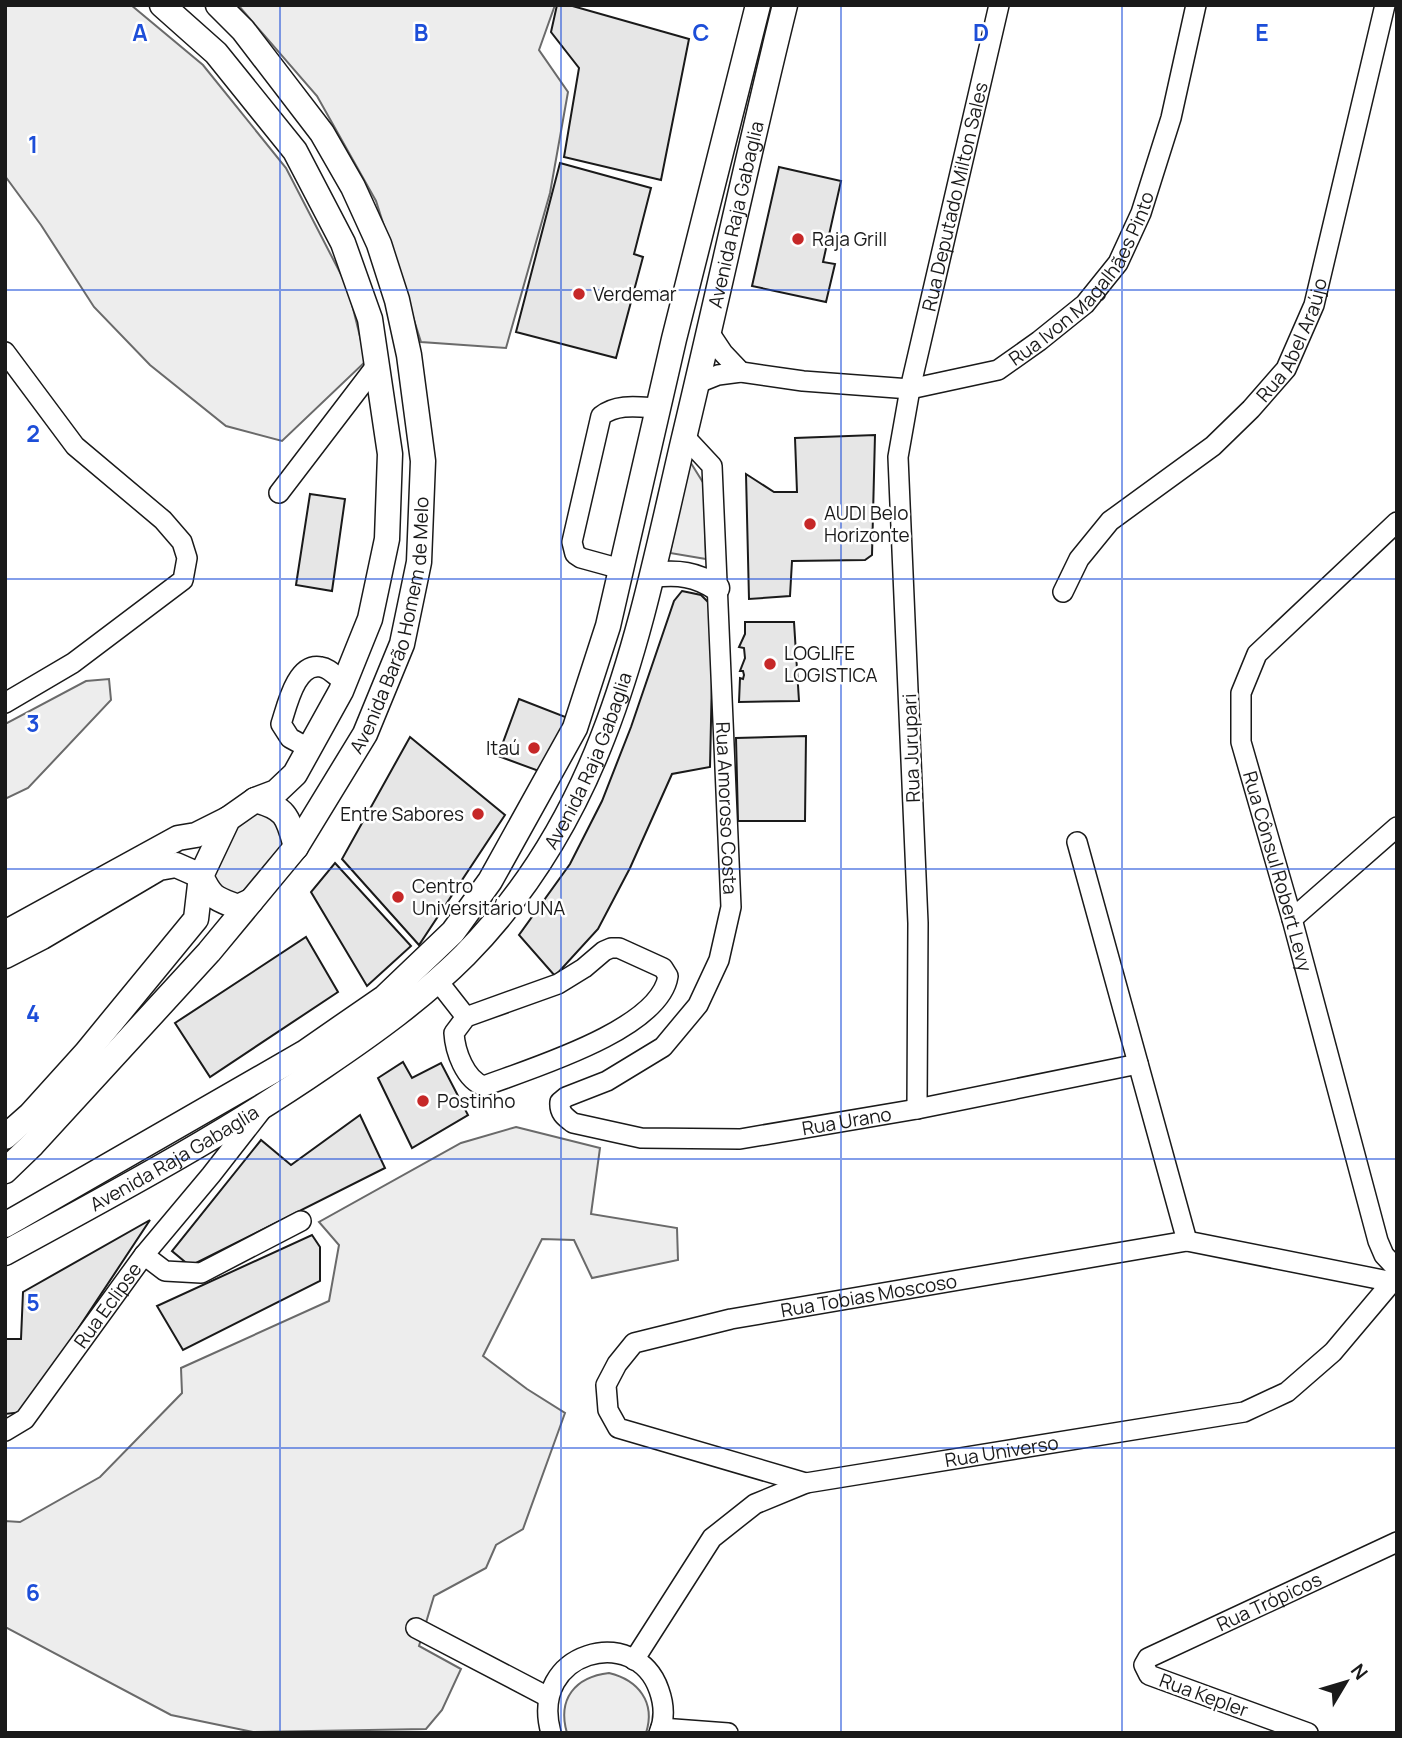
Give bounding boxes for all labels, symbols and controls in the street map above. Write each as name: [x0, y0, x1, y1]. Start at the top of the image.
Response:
text: A: [132, 16, 148, 48]
text: B: [414, 16, 428, 48]
text: C: [693, 16, 710, 48]
text: D: [973, 16, 989, 48]
text: E: [1255, 16, 1269, 48]
street label: Rua Deputado Milton Sales: [915, 79, 994, 314]
street label: Avenida Raja Gabaglia: [702, 118, 770, 310]
text: 1: [28, 128, 38, 160]
street label: Rua Ivon Magalhães Pinto: [1003, 188, 1160, 371]
place label: Raja Grill: [812, 226, 887, 252]
marker: Raja Grill: [790, 231, 806, 247]
street label: Rua Abel Araújo: [1250, 276, 1333, 407]
place label: Verdemar: [593, 281, 677, 307]
marker: Verdemar: [571, 286, 587, 302]
text: 2: [26, 417, 40, 449]
street label: Avenida Barão Homem de Melo: [343, 496, 435, 758]
place label: AUDI Belo Horizonte: [824, 500, 910, 548]
marker: AUDI Belo Horizonte: [802, 516, 818, 532]
place label: LOGLIFE LOGISTICA: [784, 640, 878, 688]
marker: LOGLIFE LOGISTICA: [762, 656, 778, 672]
street label: Avenida Raja Gabaglia: [538, 669, 638, 854]
street label: Rua Jurupari: [896, 693, 926, 803]
text: 3: [26, 707, 40, 739]
street label: Rua Amoroso Costa: [710, 721, 743, 895]
place label: Itaú: [486, 735, 520, 761]
marker: Itaú: [526, 740, 542, 756]
street label: Rua Cônsul Robert Levy: [1237, 768, 1318, 974]
place label: Entre Sabores: [340, 801, 464, 827]
marker: Entre Sabores: [470, 806, 486, 822]
place label: Centro Universitário UNA: [412, 873, 565, 921]
marker: Centro Universitário UNA: [390, 889, 406, 905]
text: 4: [26, 997, 40, 1029]
place label: Postinho: [437, 1088, 515, 1114]
marker: Postinho: [415, 1093, 431, 1109]
street label: Avenida Raja Gabaglia: [85, 1099, 264, 1217]
street label: Rua Urano: [800, 1101, 893, 1141]
street label: Rua Eclipse: [68, 1257, 147, 1353]
street label: Rua Tobias Moscoso: [779, 1268, 959, 1323]
text: 5: [26, 1286, 40, 1318]
street label: Rua Universo: [943, 1429, 1060, 1473]
street label: Rua Trópicos: [1212, 1566, 1326, 1637]
text: 6: [26, 1576, 40, 1608]
north arrow: [1311, 1647, 1381, 1717]
text: N: [1345, 1658, 1374, 1685]
street label: Rua Kepler: [1156, 1667, 1252, 1723]

